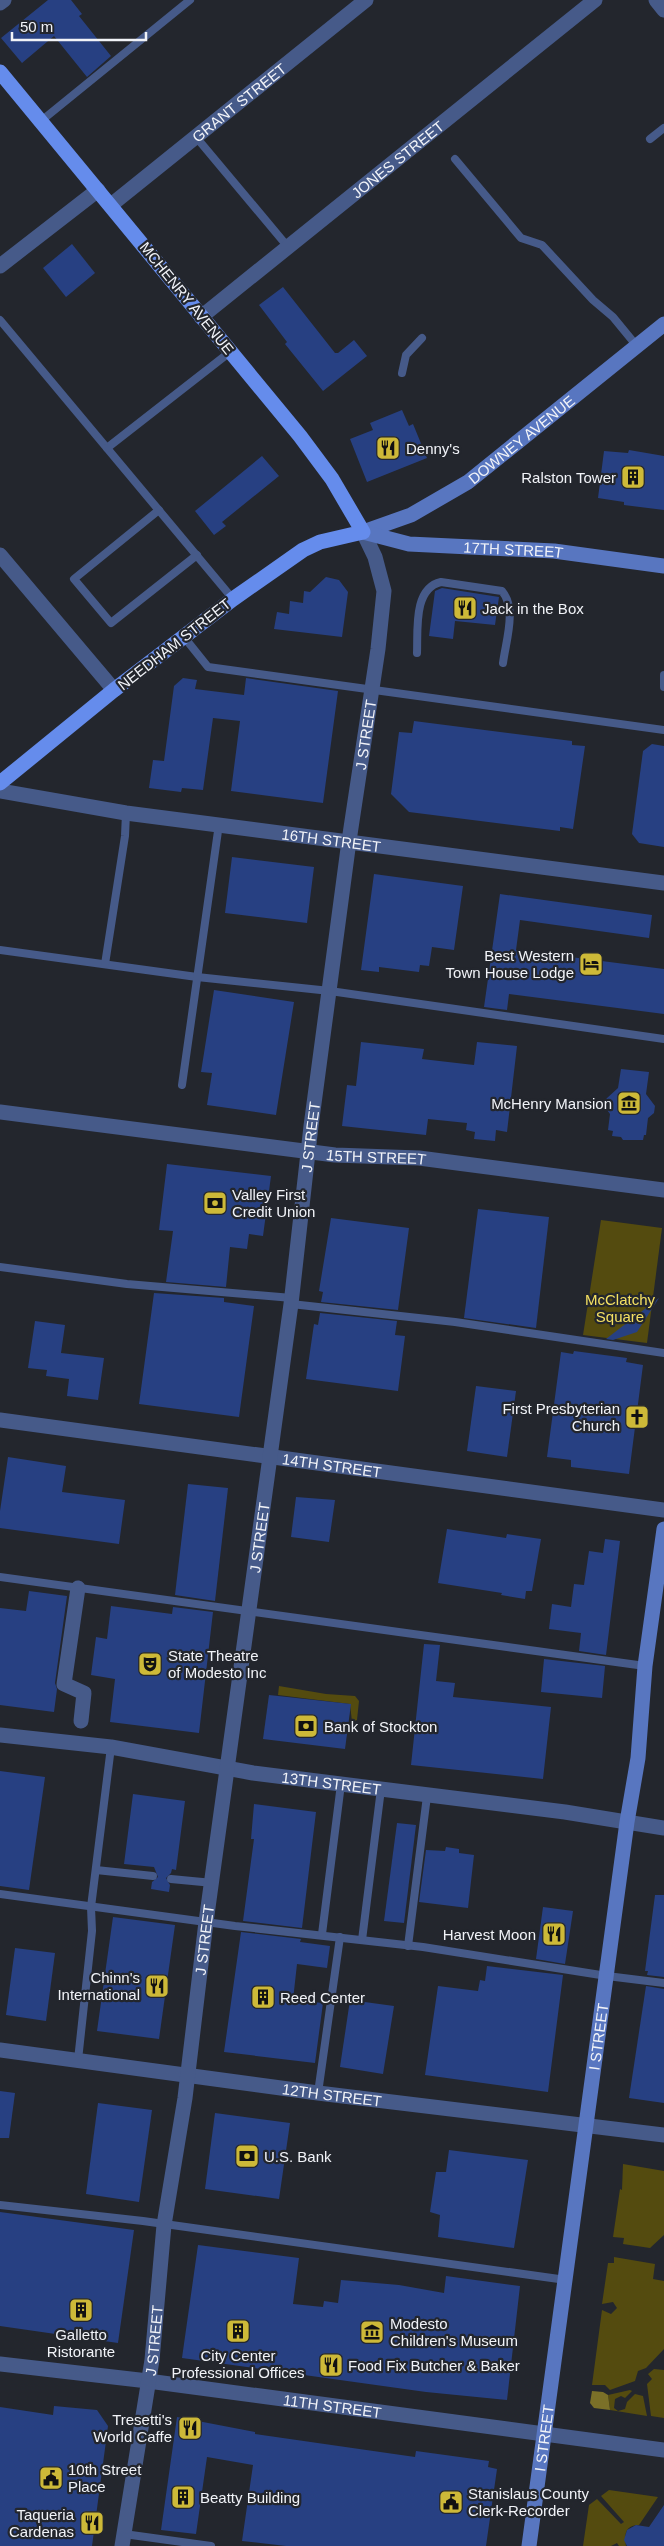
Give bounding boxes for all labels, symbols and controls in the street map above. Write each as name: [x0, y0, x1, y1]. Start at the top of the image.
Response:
scale bar: [12, 10, 146, 42]
text: 50 m: [20, 18, 53, 35]
street label: GRANT STREET: [188, 59, 289, 145]
street label: JONES STREET: [348, 117, 447, 201]
street label: MCHENRY AVENUE: [137, 239, 237, 357]
street label: DOWNEY AVENUE: [465, 391, 578, 487]
restaurant icon: Denny's: [375, 435, 401, 461]
place label: Denny's: [406, 440, 460, 457]
building icon: Ralston Tower: [620, 464, 646, 490]
place label: Ralston Tower: [521, 469, 616, 486]
street label: 17TH STREET: [463, 538, 564, 561]
street label: NEEDHAM STREET: [114, 595, 234, 693]
restaurant icon: Jack in the Box: [452, 595, 478, 621]
place label: Jack in the Box: [482, 600, 584, 617]
street label: J STREET: [351, 698, 379, 771]
street label: 16TH STREET: [281, 825, 382, 855]
place label: Best Western Town House Lodge: [446, 947, 574, 981]
hotel icon: Best Western Town House Lodge: [578, 951, 604, 977]
museum icon: McHenry Mansion: [616, 1090, 642, 1116]
place label: McHenry Mansion: [491, 1095, 612, 1112]
street label: J STREET: [297, 1100, 323, 1173]
street label: 15TH STREET: [325, 1145, 427, 1167]
place label: Valley First Credit Union: [232, 1186, 315, 1220]
bank icon: Valley First Credit Union: [202, 1190, 228, 1216]
park label: McClatchy Square: [585, 1291, 656, 1325]
place label: First Presbyterian Church: [502, 1400, 620, 1434]
church icon: First Presbyterian Church: [624, 1404, 650, 1430]
street label: 14TH STREET: [281, 1450, 383, 1480]
street label: J STREET: [246, 1501, 272, 1574]
place label: State Theatre of Modesto Inc: [168, 1647, 267, 1681]
theatre icon: State Theatre of Modesto Inc: [137, 1651, 163, 1677]
bank icon: Bank of Stockton: [293, 1713, 319, 1739]
place label: Bank of Stockton: [324, 1718, 437, 1735]
street label: 13TH STREET: [281, 1768, 382, 1797]
street label: J STREET: [191, 1903, 217, 1976]
restaurant icon: Harvest Moon: [541, 1921, 567, 1947]
place label: Harvest Moon: [443, 1926, 536, 1943]
place label: Chinn's International: [57, 1969, 140, 2003]
restaurant icon: Chinn's International: [144, 1973, 170, 1999]
building icon: Reed Center: [250, 1984, 276, 2010]
place label: Reed Center: [280, 1989, 365, 2006]
street label: I STREET: [585, 2002, 611, 2071]
street label: 12TH STREET: [281, 2080, 383, 2109]
bank icon: U.S. Bank: [234, 2143, 260, 2169]
place label: U.S. Bank: [264, 2148, 332, 2165]
building icon: Galletto Ristorante: [68, 2297, 94, 2323]
street label: J STREET: [141, 2304, 165, 2377]
place label: Modesto Children's Museum: [390, 2315, 518, 2349]
building icon: City Center Professional Offices: [225, 2318, 251, 2344]
museum icon: Modesto Children's Museum: [359, 2319, 385, 2345]
place label: Galletto Ristorante: [47, 2326, 115, 2360]
place label: City Center Professional Offices: [171, 2347, 305, 2381]
restaurant icon: Food Fix Butcher & Baker: [318, 2352, 344, 2378]
place label: Food Fix Butcher & Baker: [348, 2357, 520, 2374]
street label: 11TH STREET: [282, 2391, 383, 2421]
street label: I STREET: [531, 2403, 557, 2473]
place label: Tresetti's World Caffe: [93, 2411, 172, 2445]
restaurant icon: Tresetti's World Caffe: [177, 2415, 203, 2441]
place label: 10th Street Place: [68, 2461, 142, 2495]
public building icon: 10th Street Place: [38, 2465, 64, 2491]
building icon: Beatty Building: [170, 2484, 196, 2510]
place label: Stanislaus County Clerk-Recorder: [468, 2485, 589, 2519]
place label: Beatty Building: [200, 2489, 300, 2506]
public building icon: Stanislaus County Clerk-Recorder: [438, 2489, 464, 2515]
place label: Taqueria Cardenas: [9, 2506, 75, 2540]
restaurant icon: Taqueria Cardenas: [79, 2510, 105, 2536]

